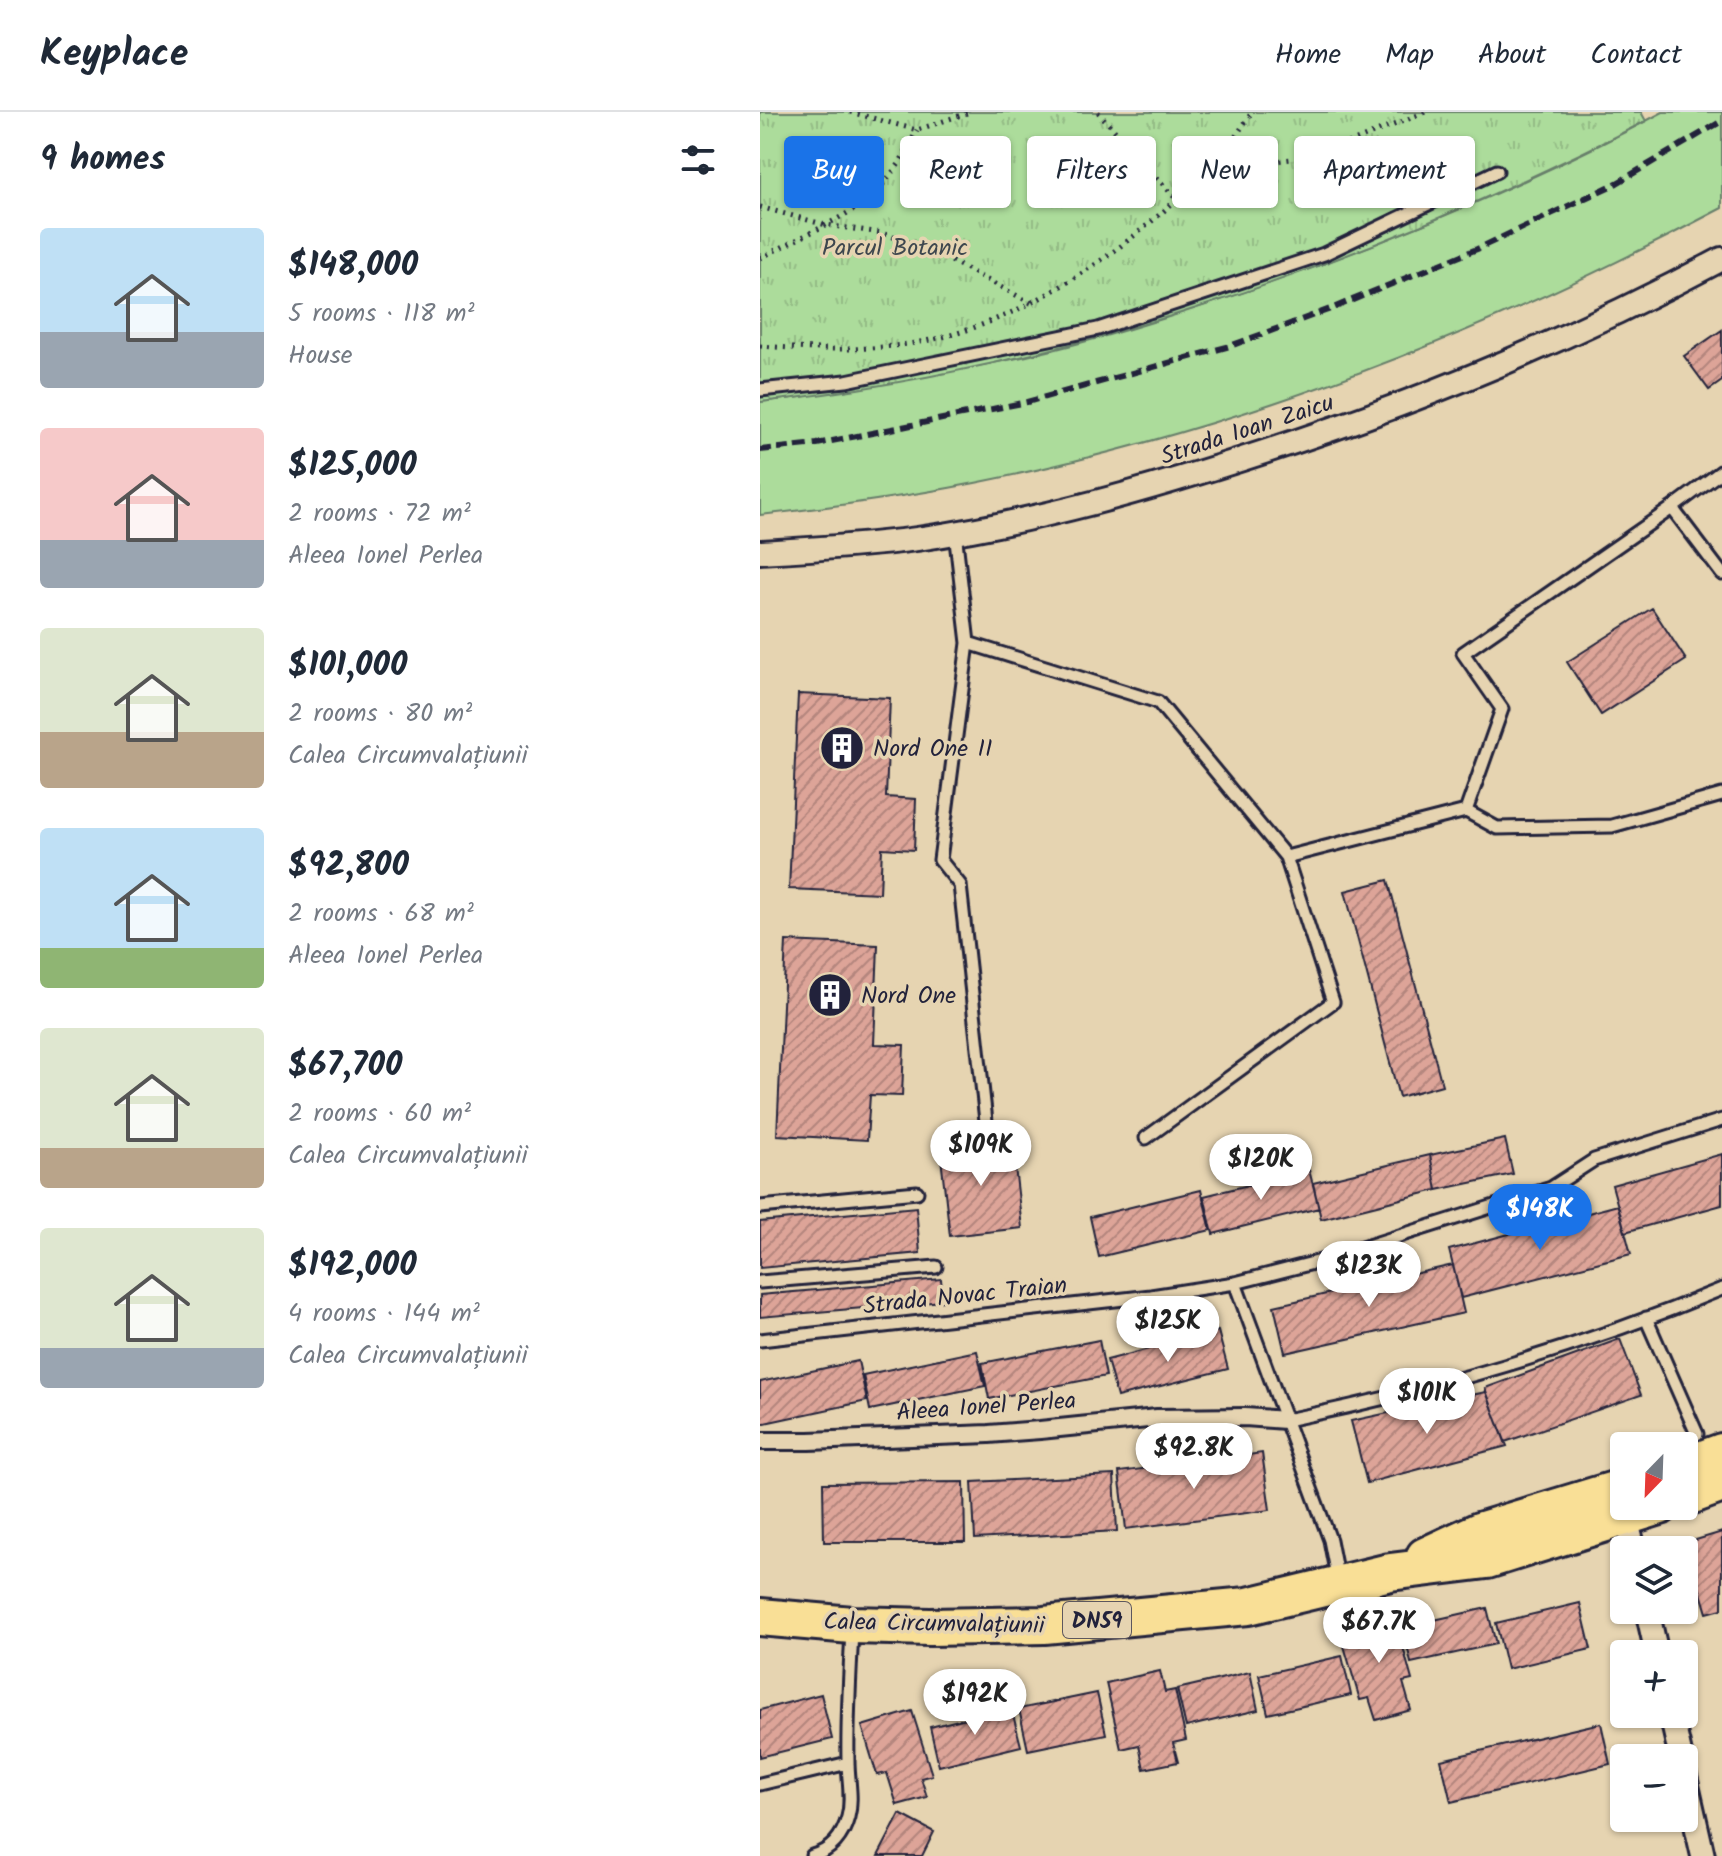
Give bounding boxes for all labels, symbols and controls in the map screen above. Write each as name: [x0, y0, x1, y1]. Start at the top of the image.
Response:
text: Keyplace: [40, 25, 188, 85]
text: Home: [1275, 33, 1341, 78]
text: Map: [1385, 33, 1434, 78]
text: About: [1478, 33, 1546, 78]
text: Contact: [1590, 33, 1682, 78]
text: 9 homes: [40, 133, 165, 187]
chip: Buy: [784, 136, 884, 208]
chip: Rent: [900, 136, 1011, 208]
chip: Filters: [1027, 136, 1156, 208]
chip: New: [1172, 136, 1278, 208]
chip: Apartment: [1294, 136, 1475, 208]
icon: filters: [676, 138, 720, 182]
park label: Parcul Botanic: [822, 229, 968, 268]
text: $148,000: [288, 239, 418, 293]
icon: home: [104, 260, 200, 356]
text: 5 rooms · 118 m²: [288, 293, 474, 335]
text: House: [288, 335, 352, 377]
street label: Strada Ioan Zaicu: [1156, 384, 1340, 477]
text: $125,000: [288, 439, 417, 493]
icon: home: [104, 460, 200, 556]
text: 2 rooms · 72 m²: [288, 493, 471, 535]
text: Aleea Ionel Perlea: [288, 535, 483, 577]
text: $101,000: [288, 639, 407, 693]
icon: home: [104, 660, 200, 756]
text: 2 rooms · 80 m²: [288, 693, 472, 735]
building icon: Nord One II: [818, 724, 866, 772]
place label: Nord One II: [873, 730, 992, 769]
text: Calea Circumvalațiunii: [288, 735, 528, 777]
text: $92,800: [288, 839, 409, 893]
icon: home: [104, 860, 200, 956]
text: 2 rooms · 68 m²: [288, 893, 474, 935]
text: Aleea Ionel Perlea: [288, 935, 483, 977]
building icon: Nord One: [806, 971, 854, 1019]
place label: Nord One: [861, 977, 956, 1016]
text: $67,700: [288, 1039, 402, 1093]
icon: home: [104, 1060, 200, 1156]
text: 2 rooms · 60 m²: [288, 1093, 471, 1135]
pin: $109K: [925, 1120, 1037, 1188]
text: $109K: [948, 1125, 1014, 1167]
pin: $120K: [1205, 1134, 1317, 1202]
text: Calea Circumvalațiunii: [288, 1135, 528, 1177]
text: $120K: [1227, 1139, 1295, 1181]
pin: $148K: [1484, 1184, 1596, 1252]
text: $148K: [1506, 1189, 1574, 1231]
text: $192,000: [288, 1239, 417, 1293]
pin: $123K: [1313, 1241, 1425, 1309]
text: $123K: [1335, 1246, 1403, 1288]
icon: home: [104, 1260, 200, 1356]
street label: Strada Novac Traian: [861, 1266, 1069, 1327]
text: 4 rooms · 144 m²: [288, 1293, 480, 1335]
pin: $125K: [1112, 1296, 1224, 1364]
text: $125K: [1134, 1301, 1202, 1343]
text: Calea Circumvalațiunii: [288, 1335, 528, 1377]
pin: $101K: [1371, 1368, 1483, 1436]
text: $101K: [1397, 1373, 1457, 1415]
street label: Aleea Ionel Perlea: [895, 1382, 1077, 1433]
pin: $92.8K: [1129, 1423, 1259, 1491]
text: $92.8K: [1154, 1428, 1234, 1470]
north arrow: [1610, 1432, 1698, 1520]
map controls: [1610, 1432, 1698, 1832]
button: layers: [1610, 1536, 1698, 1624]
pin: $67.7K: [1314, 1597, 1444, 1665]
road number: DN59: [1063, 1602, 1131, 1638]
text: $67.7K: [1341, 1602, 1417, 1644]
street label: Calea Circumvalațiunii: [823, 1603, 1046, 1646]
button: +: [1610, 1640, 1698, 1728]
pin: $192K: [919, 1669, 1031, 1737]
text: $192K: [941, 1674, 1009, 1716]
button: −: [1610, 1744, 1698, 1832]

